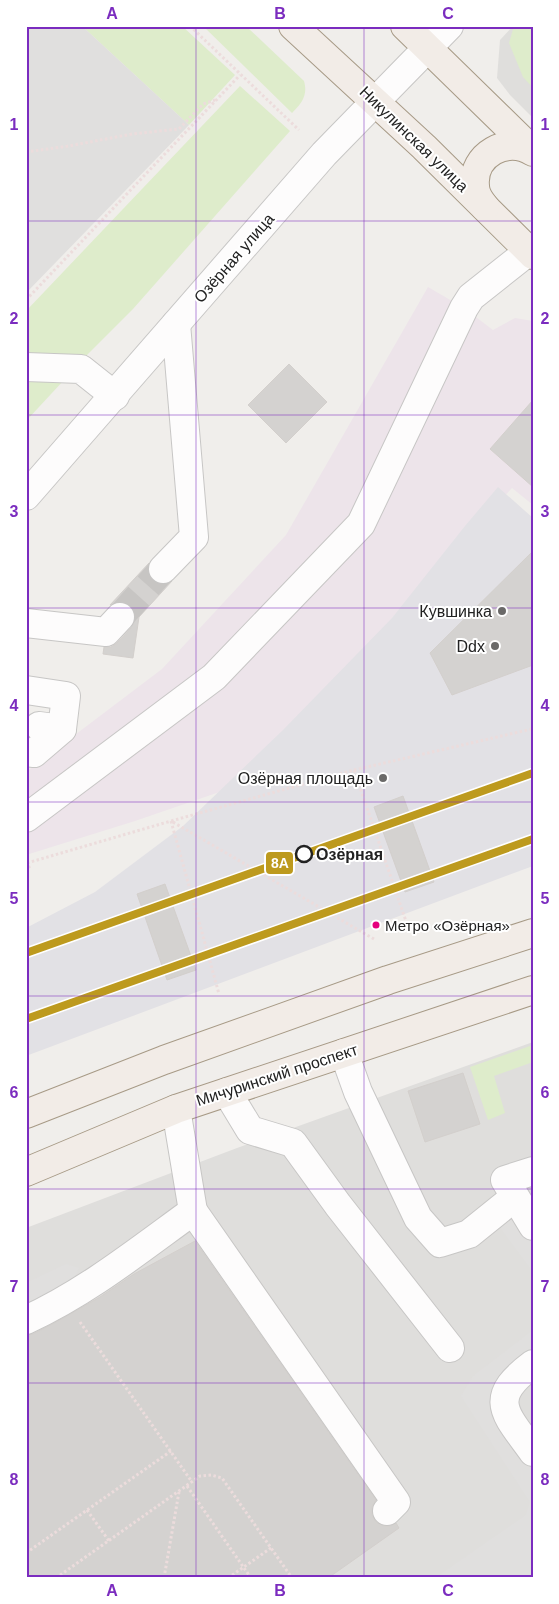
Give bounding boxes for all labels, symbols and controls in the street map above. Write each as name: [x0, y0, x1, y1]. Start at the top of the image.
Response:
text: A: [106, 5, 118, 22]
text: B: [274, 5, 286, 22]
text: C: [442, 5, 454, 22]
street label: Никулинская улица: [356, 83, 472, 195]
text: 1: [10, 116, 19, 133]
text: 1: [541, 116, 550, 133]
street label: Озёрная улица: [191, 210, 277, 306]
text: 2: [10, 310, 19, 327]
text: 2: [541, 310, 550, 327]
text: 3: [10, 503, 19, 520]
text: 3: [541, 503, 550, 520]
place label: Кувшинка: [419, 603, 492, 620]
marker: Кувшинка: [496, 605, 508, 617]
place label: Ddx: [457, 638, 485, 655]
marker: Ddx: [489, 640, 501, 652]
text: 4: [10, 697, 19, 714]
text: 4: [541, 697, 550, 714]
place label: Озёрная площадь: [238, 770, 373, 787]
marker: Озёрная площадь: [377, 772, 389, 784]
marker: Озёрная: [295, 845, 313, 863]
place label: Озёрная: [316, 846, 383, 863]
line badge: 8А: [265, 851, 294, 875]
text: 8А: [271, 855, 289, 871]
text: 5: [10, 890, 19, 907]
text: 5: [541, 890, 550, 907]
place label: Метро «Озёрная»: [385, 917, 510, 934]
marker: Метро «Озёрная»: [371, 920, 381, 930]
street label: Мичуринский проспект: [194, 1041, 361, 1109]
text: 6: [10, 1084, 19, 1101]
text: 6: [541, 1084, 550, 1101]
text: 7: [10, 1278, 19, 1295]
text: 7: [541, 1278, 550, 1295]
text: 8: [10, 1471, 19, 1488]
text: 8: [541, 1471, 550, 1488]
text: A: [106, 1582, 118, 1599]
text: B: [274, 1582, 286, 1599]
text: C: [442, 1582, 454, 1599]

